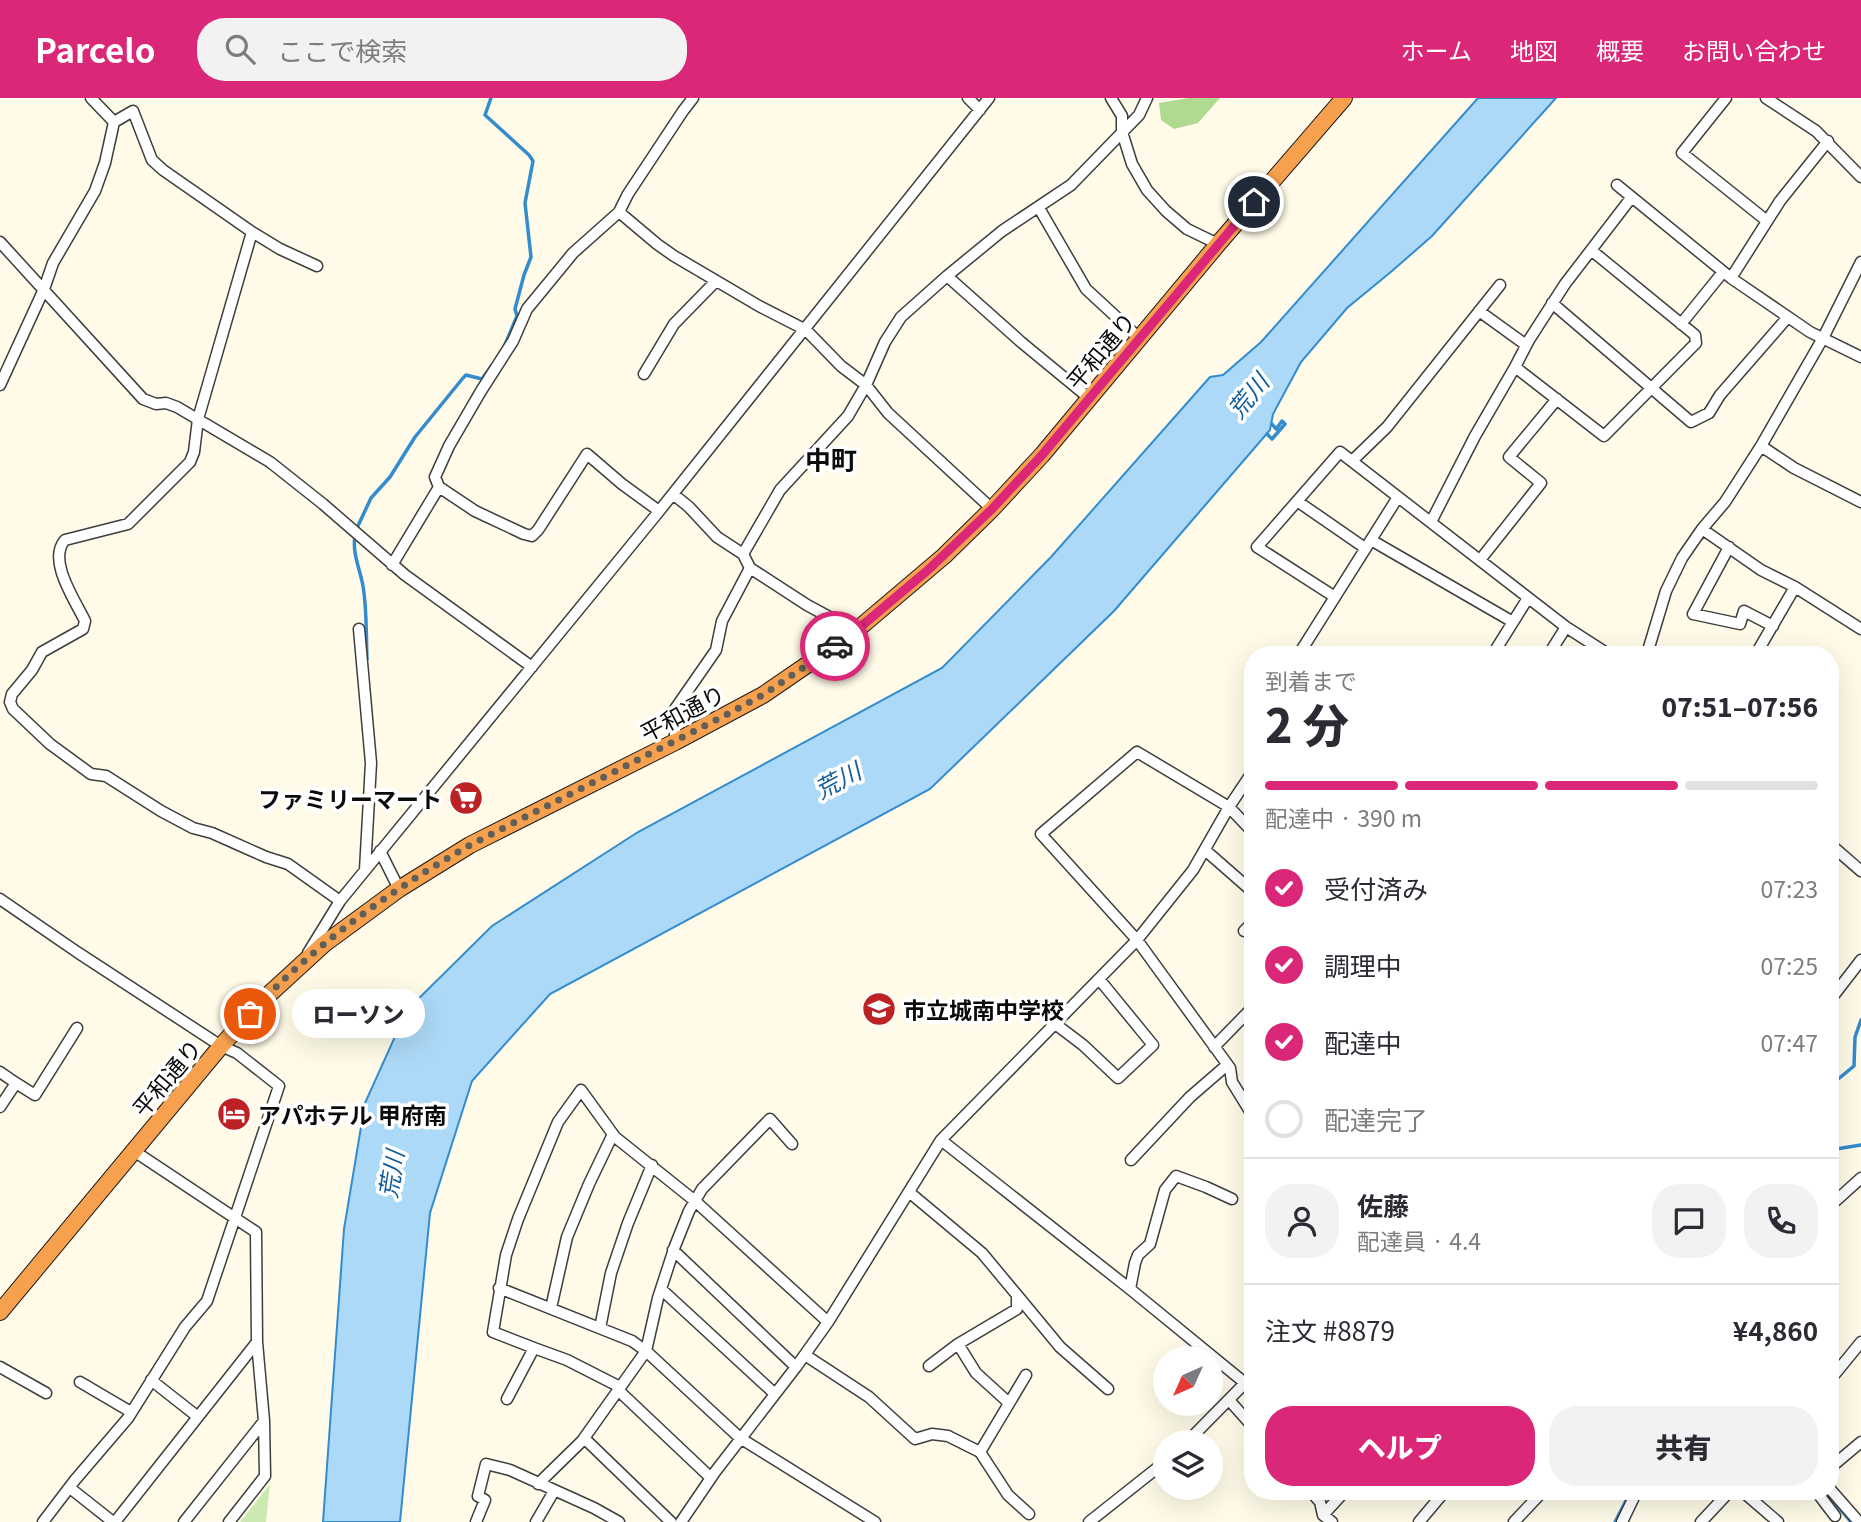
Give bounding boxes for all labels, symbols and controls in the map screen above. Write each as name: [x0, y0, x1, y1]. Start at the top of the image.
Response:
search box: [197, 18, 687, 81]
text: Parcelo: [35, 25, 155, 73]
icon: search: [221, 30, 259, 68]
text: ここで検索: [277, 31, 407, 68]
text: ホーム: [1401, 32, 1472, 67]
text: 地図: [1510, 32, 1558, 67]
text: 概要: [1596, 32, 1644, 67]
text: お問い合わせ: [1682, 32, 1826, 67]
pin: [1224, 172, 1284, 232]
icon: home: [1235, 183, 1273, 221]
street label: 平和通り: [1057, 304, 1143, 396]
water label: 荒川: [1218, 363, 1278, 425]
district label: 中町: [805, 440, 857, 477]
courier: [800, 611, 870, 681]
icon: car: [816, 627, 854, 665]
text: 到着まで: [1265, 663, 1357, 697]
street label: 平和通り: [633, 675, 731, 749]
text: 07:51–07:56: [1662, 687, 1818, 724]
text: 2 分: [1265, 690, 1349, 756]
water label: 荒川: [808, 751, 869, 806]
supermarket icon: ファミリーマート: [447, 779, 485, 817]
place label: ファミリーマート: [258, 781, 442, 815]
text: 配達中 · 390 m: [1265, 800, 1422, 834]
icon: check: [1265, 869, 1303, 907]
text: 受付済み: [1324, 869, 1428, 906]
text: 07:23: [1761, 871, 1818, 905]
icon: check: [1265, 946, 1303, 984]
text: 調理中: [1324, 946, 1402, 983]
text: 07:25: [1761, 948, 1818, 982]
pin: [220, 984, 280, 1044]
callout: ローソン: [292, 990, 425, 1038]
school or university icon: 市立城南中学校: [860, 990, 898, 1028]
place label: 市立城南中学校: [903, 992, 1064, 1026]
icon: bag: [231, 995, 269, 1033]
text: ローソン: [313, 996, 405, 1030]
icon: check: [1265, 1023, 1303, 1061]
text: 配達中: [1324, 1023, 1402, 1060]
text: 07:47: [1761, 1025, 1818, 1059]
street label: 平和通り: [123, 1031, 209, 1123]
hotel icon: アパホテル 甲府南: [215, 1095, 253, 1133]
place label: アパホテル 甲府南: [258, 1097, 447, 1131]
text: 配達完了: [1324, 1100, 1428, 1137]
water label: 荒川: [369, 1145, 412, 1200]
button: person: [1265, 1184, 1339, 1258]
button: chat: [1652, 1184, 1726, 1258]
button: phone: [1744, 1184, 1818, 1258]
text: 佐藤: [1357, 1186, 1409, 1223]
text: 配達員 · 4.4: [1357, 1223, 1481, 1257]
text: 注文 #8879: [1265, 1311, 1395, 1348]
text: ¥4,860: [1733, 1311, 1818, 1348]
north arrow: [1153, 1346, 1223, 1416]
map controls: [1153, 1346, 1223, 1500]
button: ヘルプ: [1265, 1406, 1535, 1486]
button: 共有: [1549, 1406, 1818, 1486]
button: layers: [1153, 1430, 1223, 1500]

